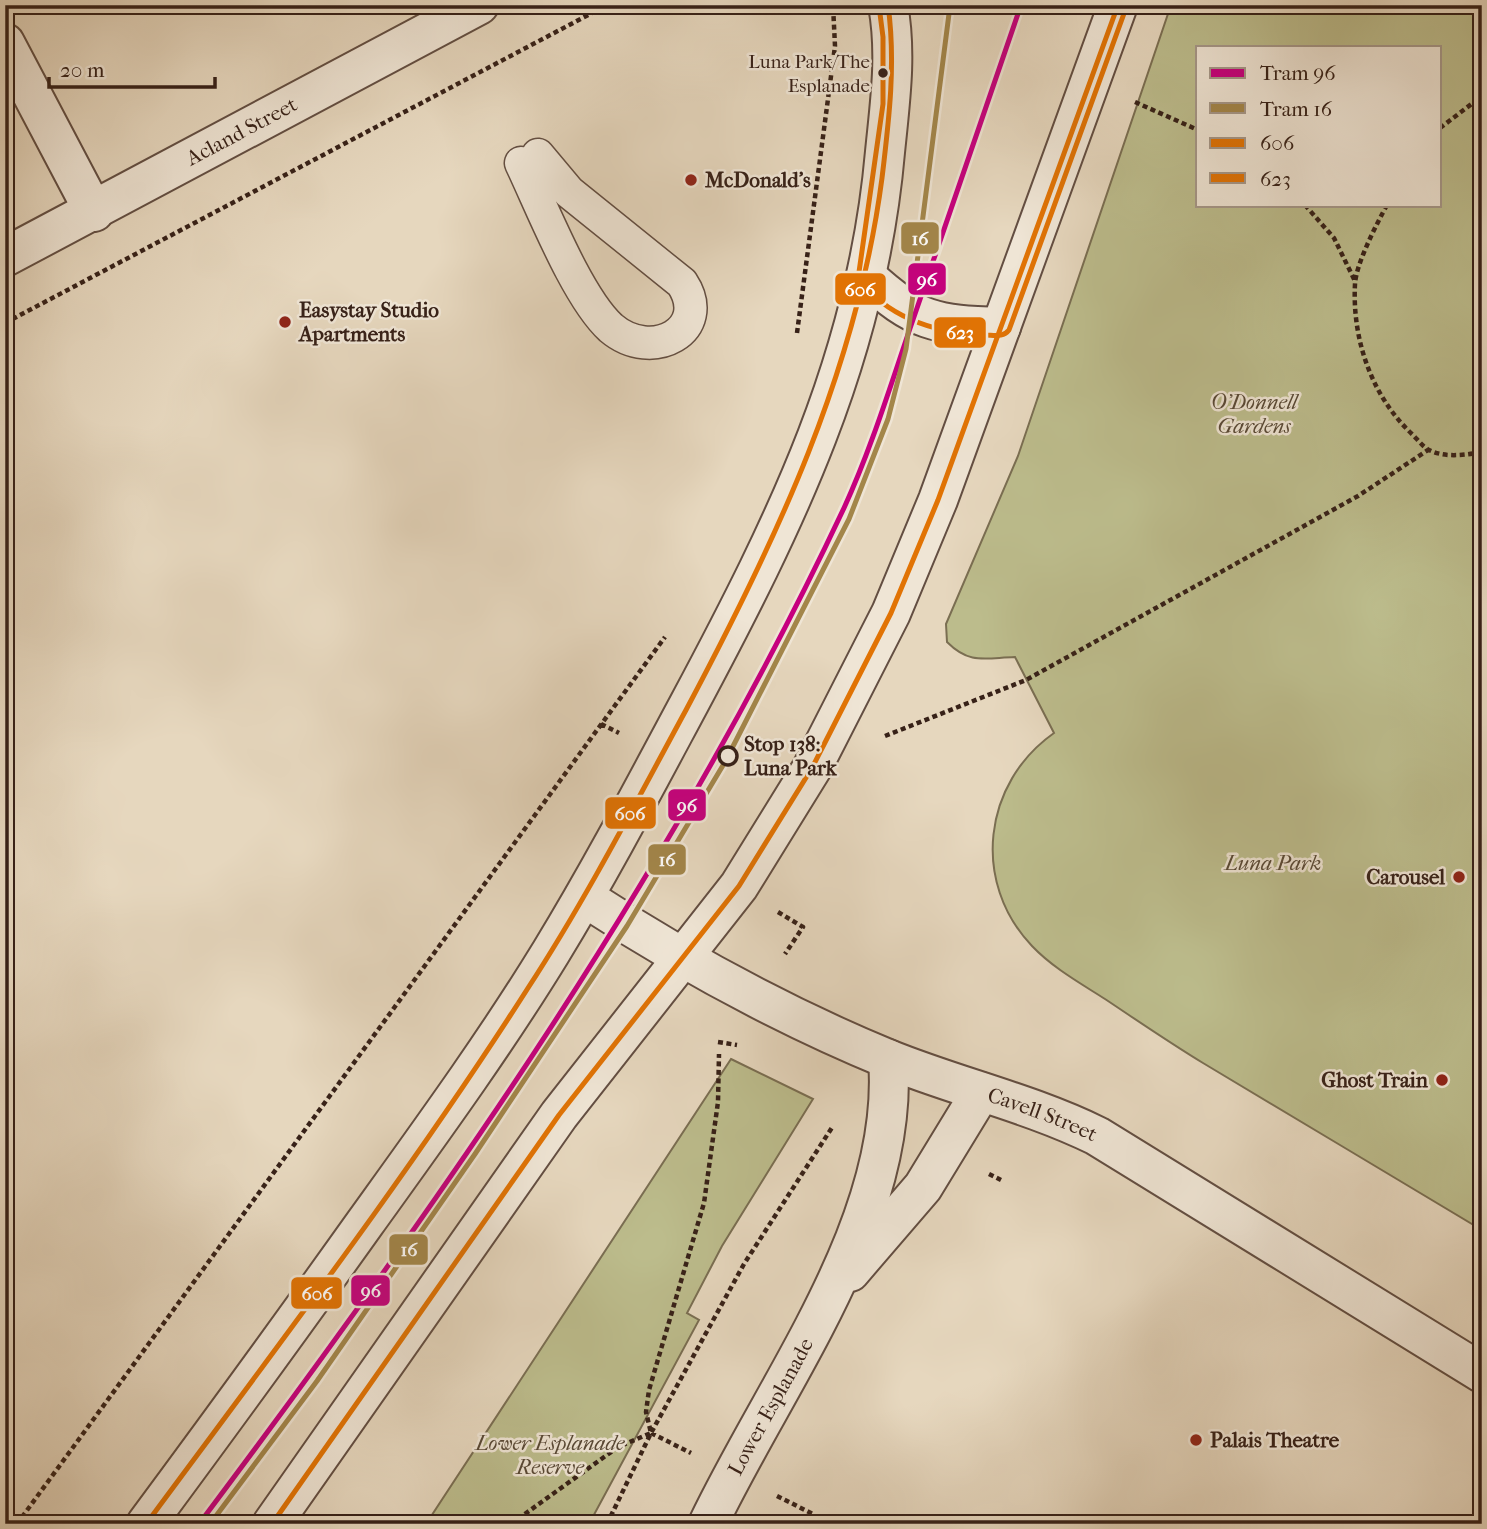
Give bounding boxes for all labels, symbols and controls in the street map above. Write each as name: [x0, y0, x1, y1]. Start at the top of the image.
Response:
scale bar: [49, 46, 215, 90]
legend: [1196, 46, 1442, 206]
place label: Luna Park/The Esplanade: [748, 51, 870, 97]
text: 20 m: [60, 58, 105, 82]
text: Tram 96: [1260, 61, 1336, 85]
marker: Luna Park/The Esplanade: [876, 66, 890, 80]
street label: Acland Street: [181, 92, 302, 171]
text: Tram 16: [1260, 97, 1333, 121]
text: 606: [1260, 131, 1295, 155]
text: 623: [1260, 167, 1291, 191]
place label: McDonald's: [704, 168, 811, 192]
marker: McDonald's: [683, 172, 699, 188]
line badge: 16: [900, 221, 940, 255]
text: 16: [912, 228, 929, 250]
line badge: 96: [907, 262, 947, 296]
text: 96: [916, 269, 938, 291]
line badge: 606: [834, 272, 887, 306]
text: 606: [844, 279, 876, 301]
place label: Easystay Studio Apartments: [297, 298, 439, 346]
marker: Easystay Studio Apartments: [277, 314, 293, 330]
line badge: 623: [933, 316, 987, 349]
text: 623: [946, 322, 974, 344]
park label: O'Donnell Gardens: [1211, 390, 1300, 438]
place label: Stop 138: Luna Park: [744, 732, 838, 780]
marker: Stop 138: Luna Park: [718, 746, 738, 766]
line badge: 96: [667, 788, 707, 822]
text: 96: [676, 795, 698, 817]
line badge: 606: [604, 796, 657, 830]
text: 606: [614, 803, 646, 825]
line badge: 16: [647, 843, 687, 876]
text: 16: [659, 849, 676, 871]
park label: Luna Park: [1223, 851, 1321, 875]
place label: Carousel: [1366, 865, 1445, 889]
marker: Carousel: [1451, 869, 1467, 885]
place label: Ghost Train: [1321, 1068, 1429, 1092]
marker: Ghost Train: [1434, 1072, 1450, 1088]
street label: Cavell Street: [985, 1083, 1102, 1147]
line badge: 16: [388, 1233, 429, 1266]
text: 16: [401, 1239, 418, 1261]
line badge: 96: [350, 1274, 391, 1307]
line badge: 606: [290, 1276, 343, 1310]
text: 96: [360, 1280, 382, 1302]
text: 606: [301, 1283, 333, 1305]
street label: Lower Esplanade: [723, 1334, 818, 1479]
place label: Palais Theatre: [1210, 1428, 1340, 1452]
park label: Lower Esplanade Reserve: [473, 1431, 625, 1479]
marker: Palais Theatre: [1188, 1432, 1204, 1448]

